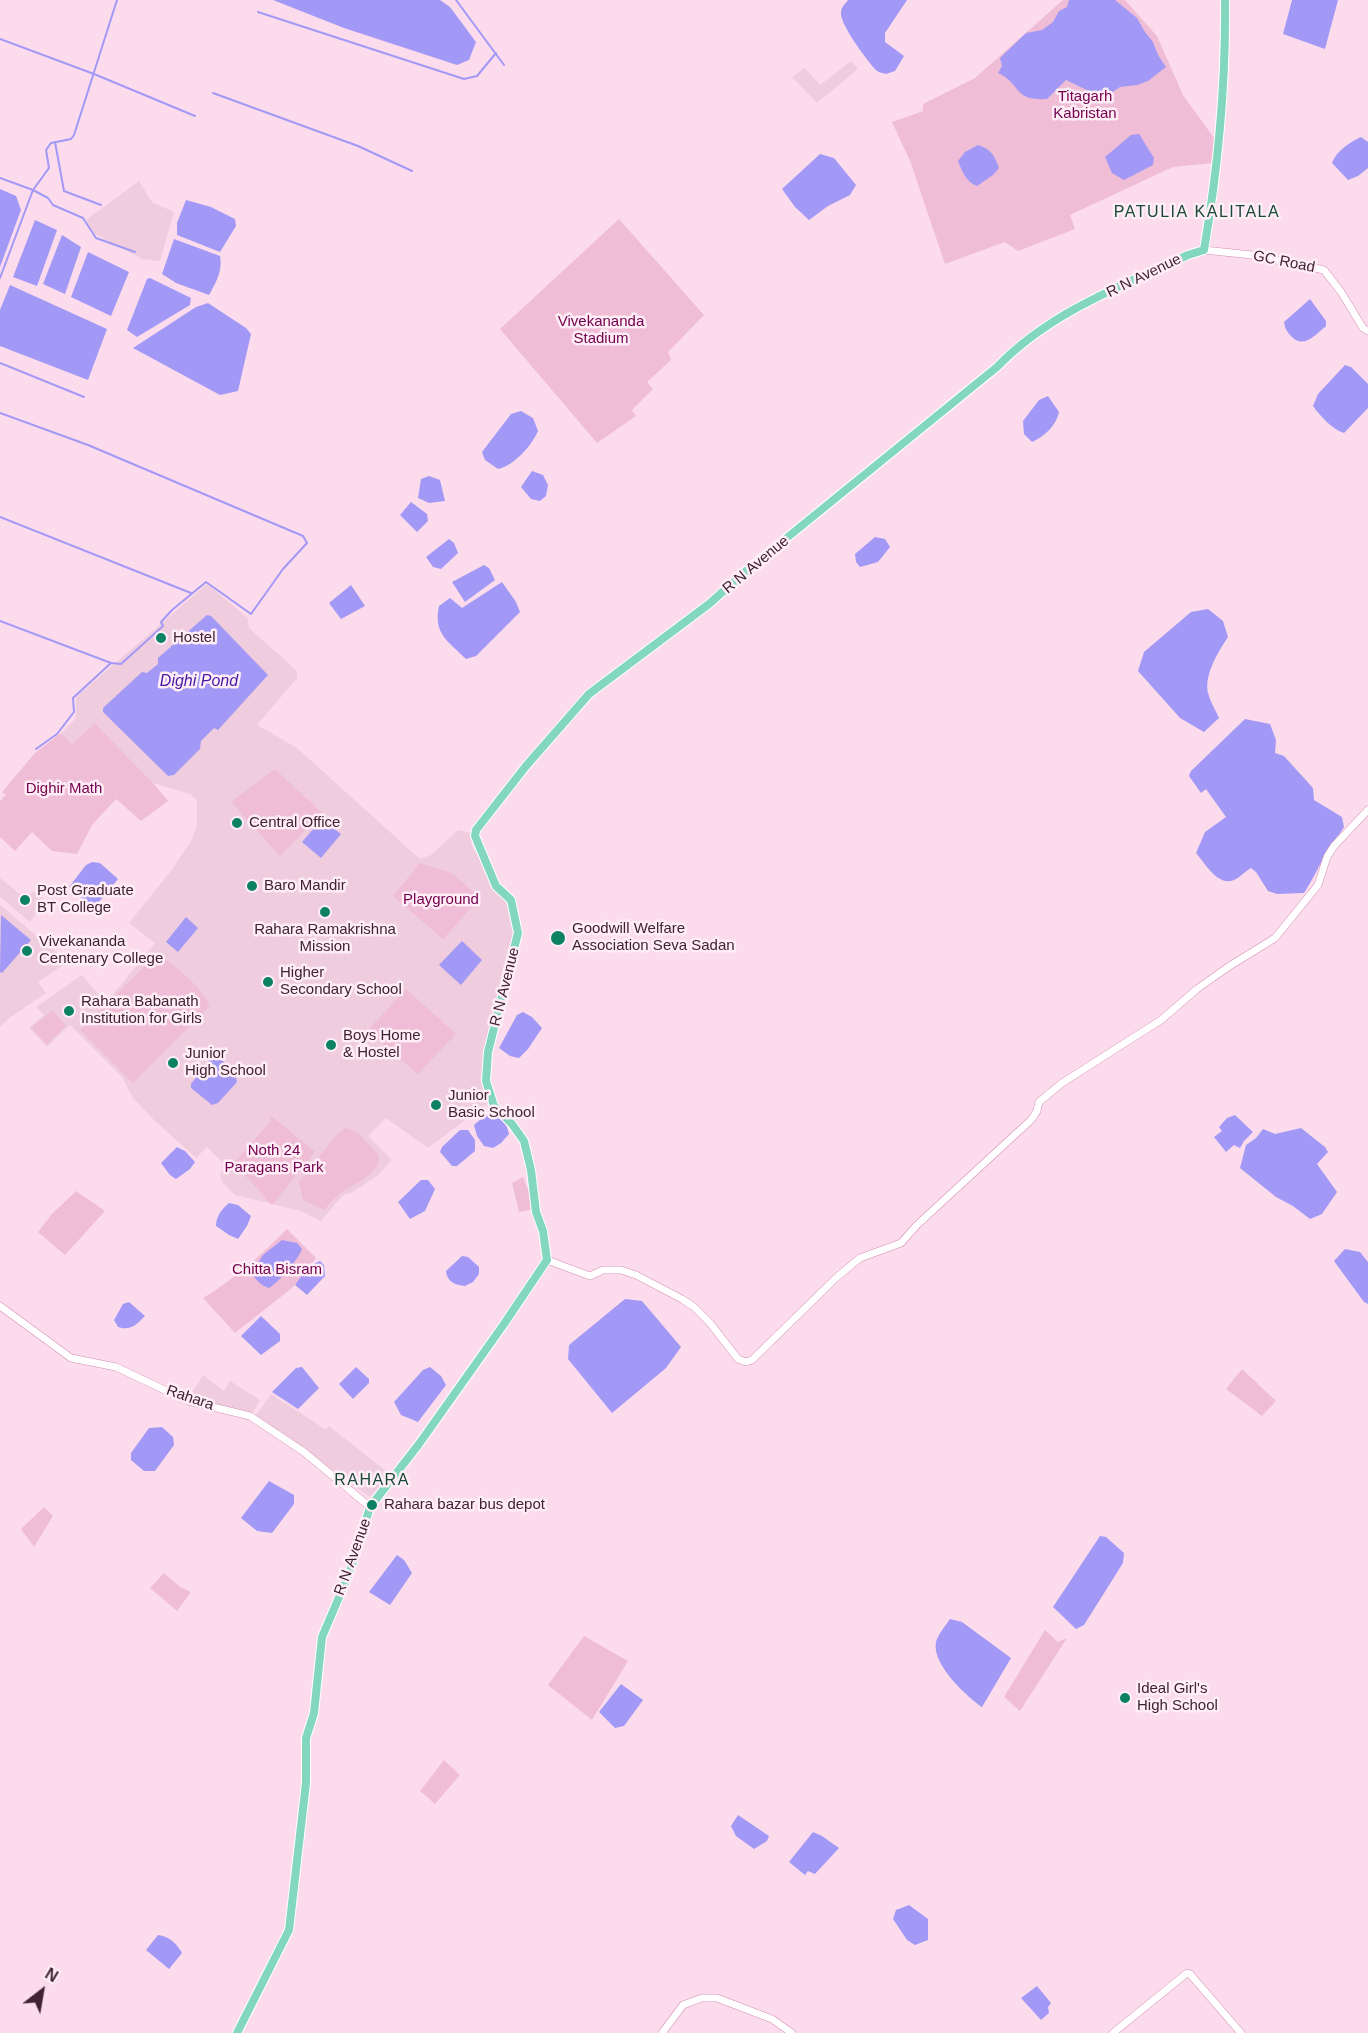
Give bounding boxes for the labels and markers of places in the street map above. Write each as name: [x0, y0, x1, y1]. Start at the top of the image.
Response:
place label: Hostel: [173, 629, 216, 647]
marker: Hostel: [154, 631, 168, 645]
place label: Central Office: [249, 814, 340, 832]
marker: Central Office: [230, 816, 244, 830]
place label: Baro Mandir: [264, 877, 346, 895]
marker: Baro Mandir: [245, 879, 259, 893]
place label: Post Graduate BT College: [37, 882, 134, 917]
marker: Post Graduate BT College: [18, 893, 32, 907]
marker: Rahara Ramakrishna Mission: [318, 905, 332, 919]
place label: Goodwill Welfare Association Seva Sadan: [572, 920, 735, 955]
place label: Rahara Ramakrishna Mission: [254, 921, 396, 956]
marker: Goodwill Welfare Association Seva Sadan: [549, 929, 567, 947]
place label: Vivekananda Centenary College: [39, 933, 163, 968]
marker: Vivekananda Centenary College: [20, 944, 34, 958]
place label: Higher Secondary School: [280, 964, 402, 999]
marker: Higher Secondary School: [261, 975, 275, 989]
place label: Rahara Babanath Institution for Girls: [81, 993, 202, 1028]
marker: Rahara Babanath Institution for Girls: [62, 1004, 76, 1018]
place label: Boys Home & Hostel: [343, 1027, 421, 1062]
marker: Boys Home & Hostel: [324, 1038, 338, 1052]
place label: Junior High School: [185, 1045, 266, 1080]
marker: Junior High School: [166, 1056, 180, 1070]
place label: Junior Basic School: [448, 1087, 535, 1122]
marker: Junior Basic School: [429, 1098, 443, 1112]
place label: Rahara bazar bus depot: [384, 1496, 545, 1514]
marker: Rahara bazar bus depot: [365, 1498, 379, 1512]
place label: Ideal Girl's High School: [1137, 1680, 1218, 1715]
marker: Ideal Girl's High School: [1118, 1691, 1132, 1705]

